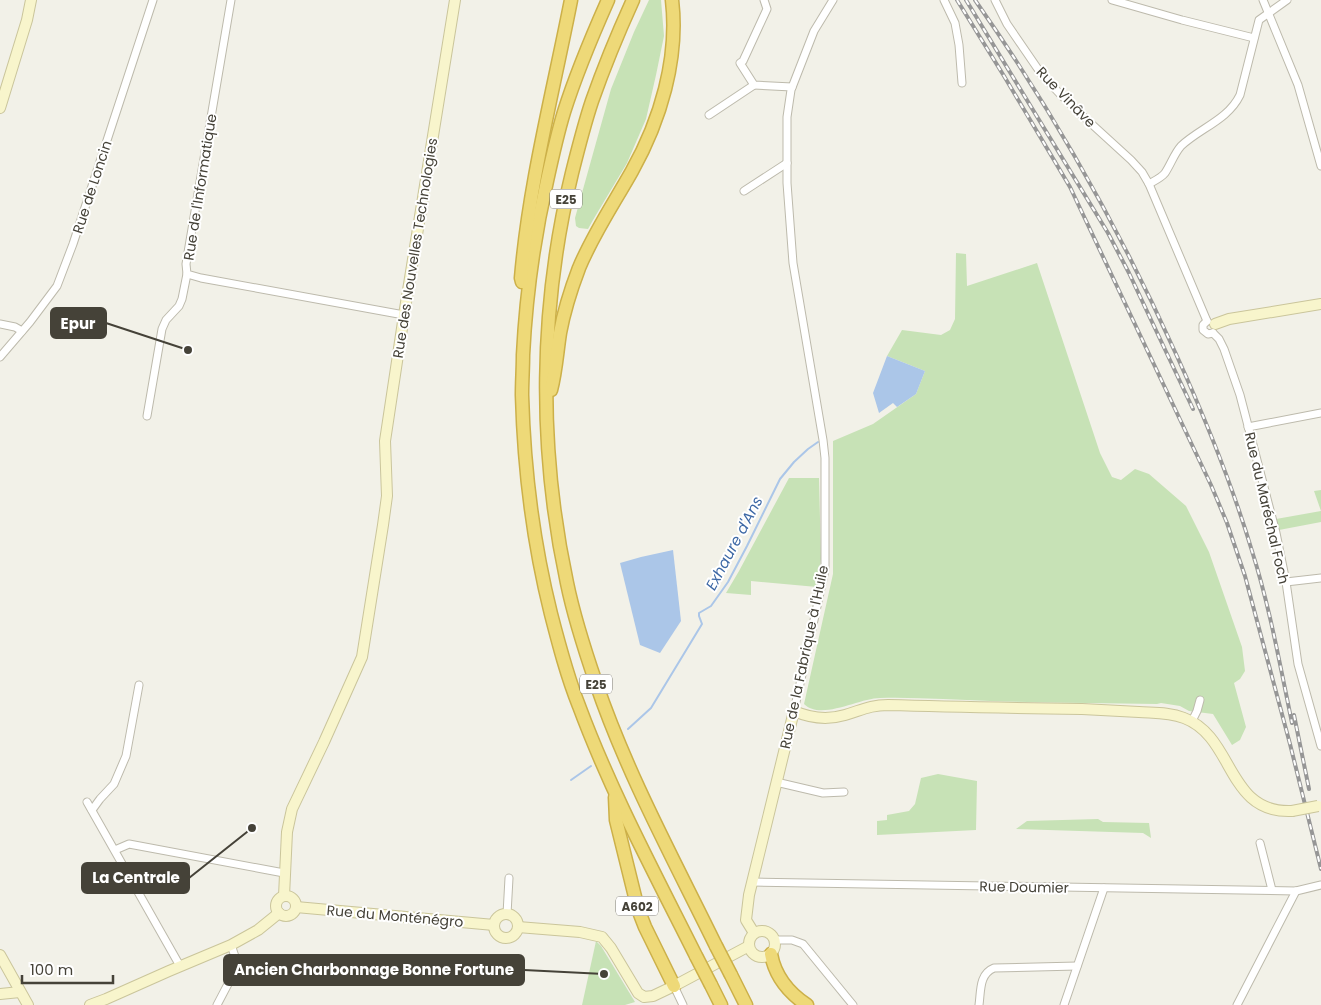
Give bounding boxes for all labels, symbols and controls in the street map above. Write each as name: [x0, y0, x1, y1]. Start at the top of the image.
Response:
street label: Rue Vinâve: [1032, 62, 1100, 132]
street label: Rue de l'Informatique: [179, 112, 222, 262]
street label: Rue des Nouvelles Technologies: [388, 136, 442, 360]
street label: Rue de Loncin: [68, 138, 116, 236]
road number: E25: [550, 190, 582, 208]
callout: Epur: [51, 308, 106, 338]
text: Epur: [61, 313, 96, 334]
street label: Rue du Maréchal Foch: [1240, 430, 1294, 586]
water label: Exhaure d'Ans: [700, 492, 768, 594]
street label: Rue de la Fabrique à l'Huile: [775, 563, 833, 751]
road number: E25: [580, 674, 612, 694]
callout: La Centrale: [82, 863, 189, 893]
text: La Centrale: [92, 867, 180, 888]
street label: Rue Doumier: [979, 876, 1069, 898]
road number: A602: [616, 896, 658, 916]
street label: Rue du Monténégro: [326, 900, 464, 932]
scale bar: [22, 952, 114, 984]
callout: Ancien Charbonnage Bonne Fortune: [224, 955, 524, 985]
text: 100 m: [30, 959, 73, 980]
text: Ancien Charbonnage Bonne Fortune: [234, 959, 514, 980]

